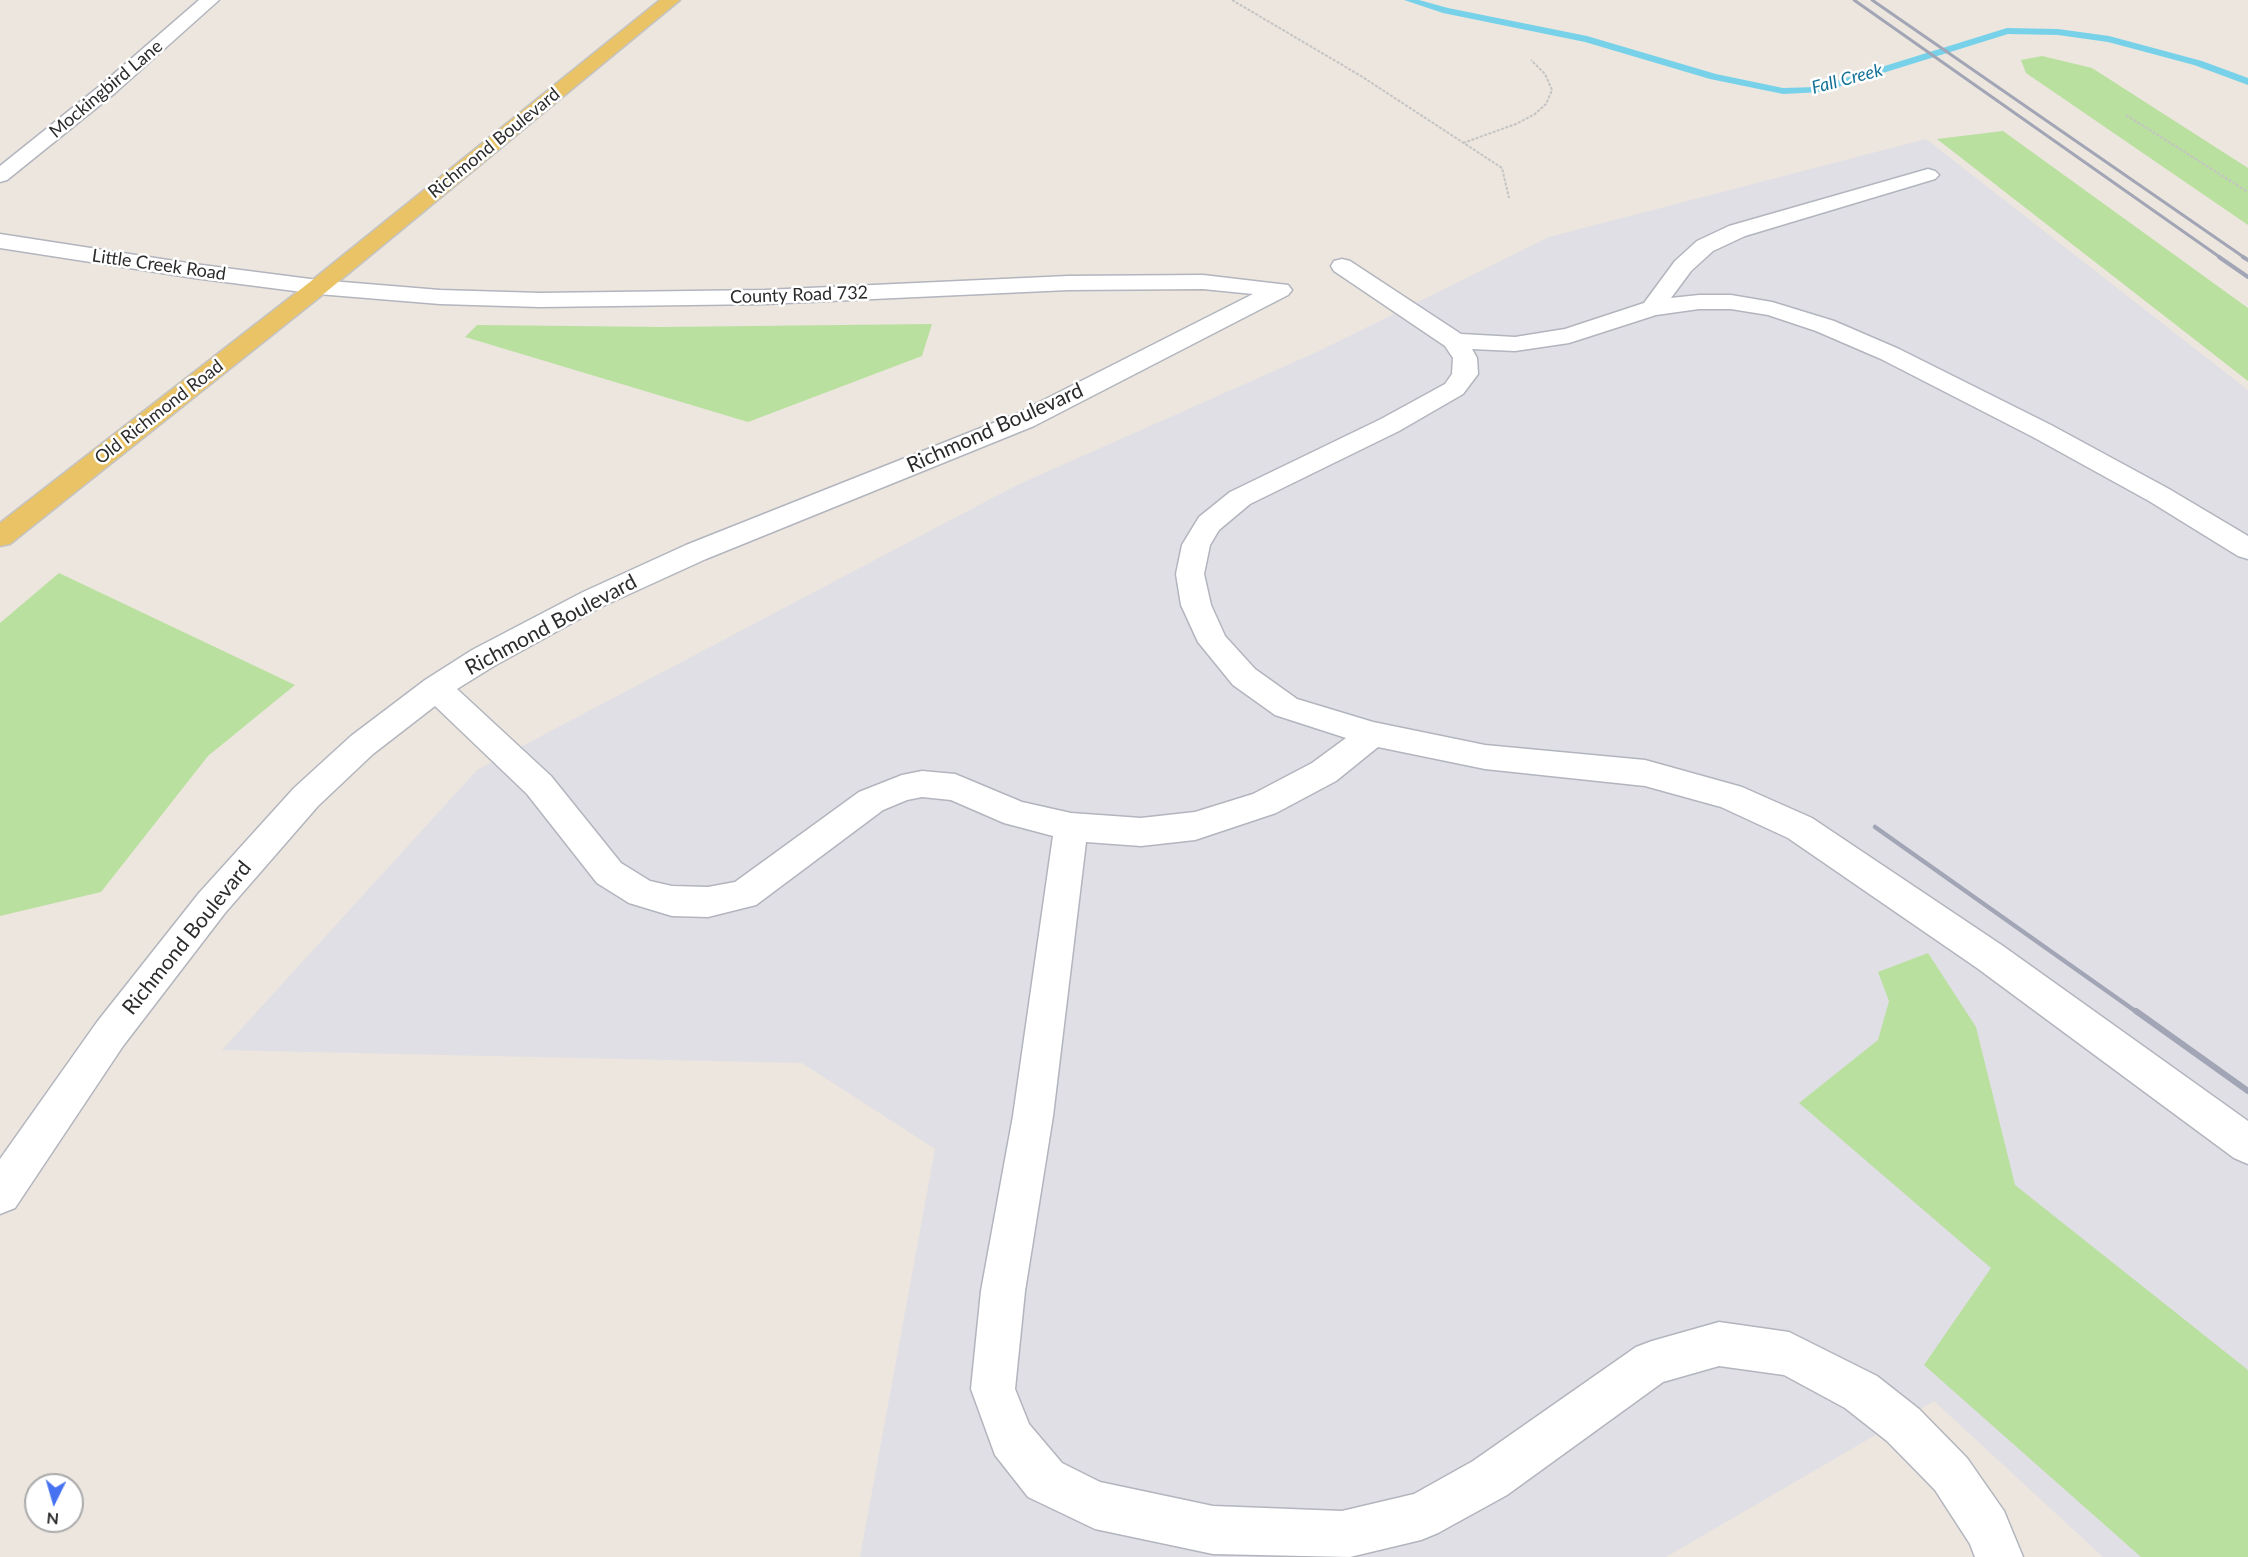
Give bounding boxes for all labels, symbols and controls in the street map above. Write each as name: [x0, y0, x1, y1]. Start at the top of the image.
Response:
street label: Mockingbird Lane: [45, 35, 167, 143]
water label: Fall Creek: [1809, 59, 1885, 99]
street label: Richmond Boulevard: [424, 83, 564, 203]
street label: Little Creek Road: [91, 245, 227, 285]
street label: County Road 732: [730, 282, 868, 308]
street label: Old Richmond Road: [91, 355, 227, 469]
street label: Richmond Boulevard: [903, 378, 1087, 478]
street label: Richmond Boulevard: [461, 569, 641, 681]
street label: Richmond Boulevard: [117, 856, 257, 1020]
north arrow: [24, 1473, 84, 1533]
text: N: [46, 1509, 60, 1529]

